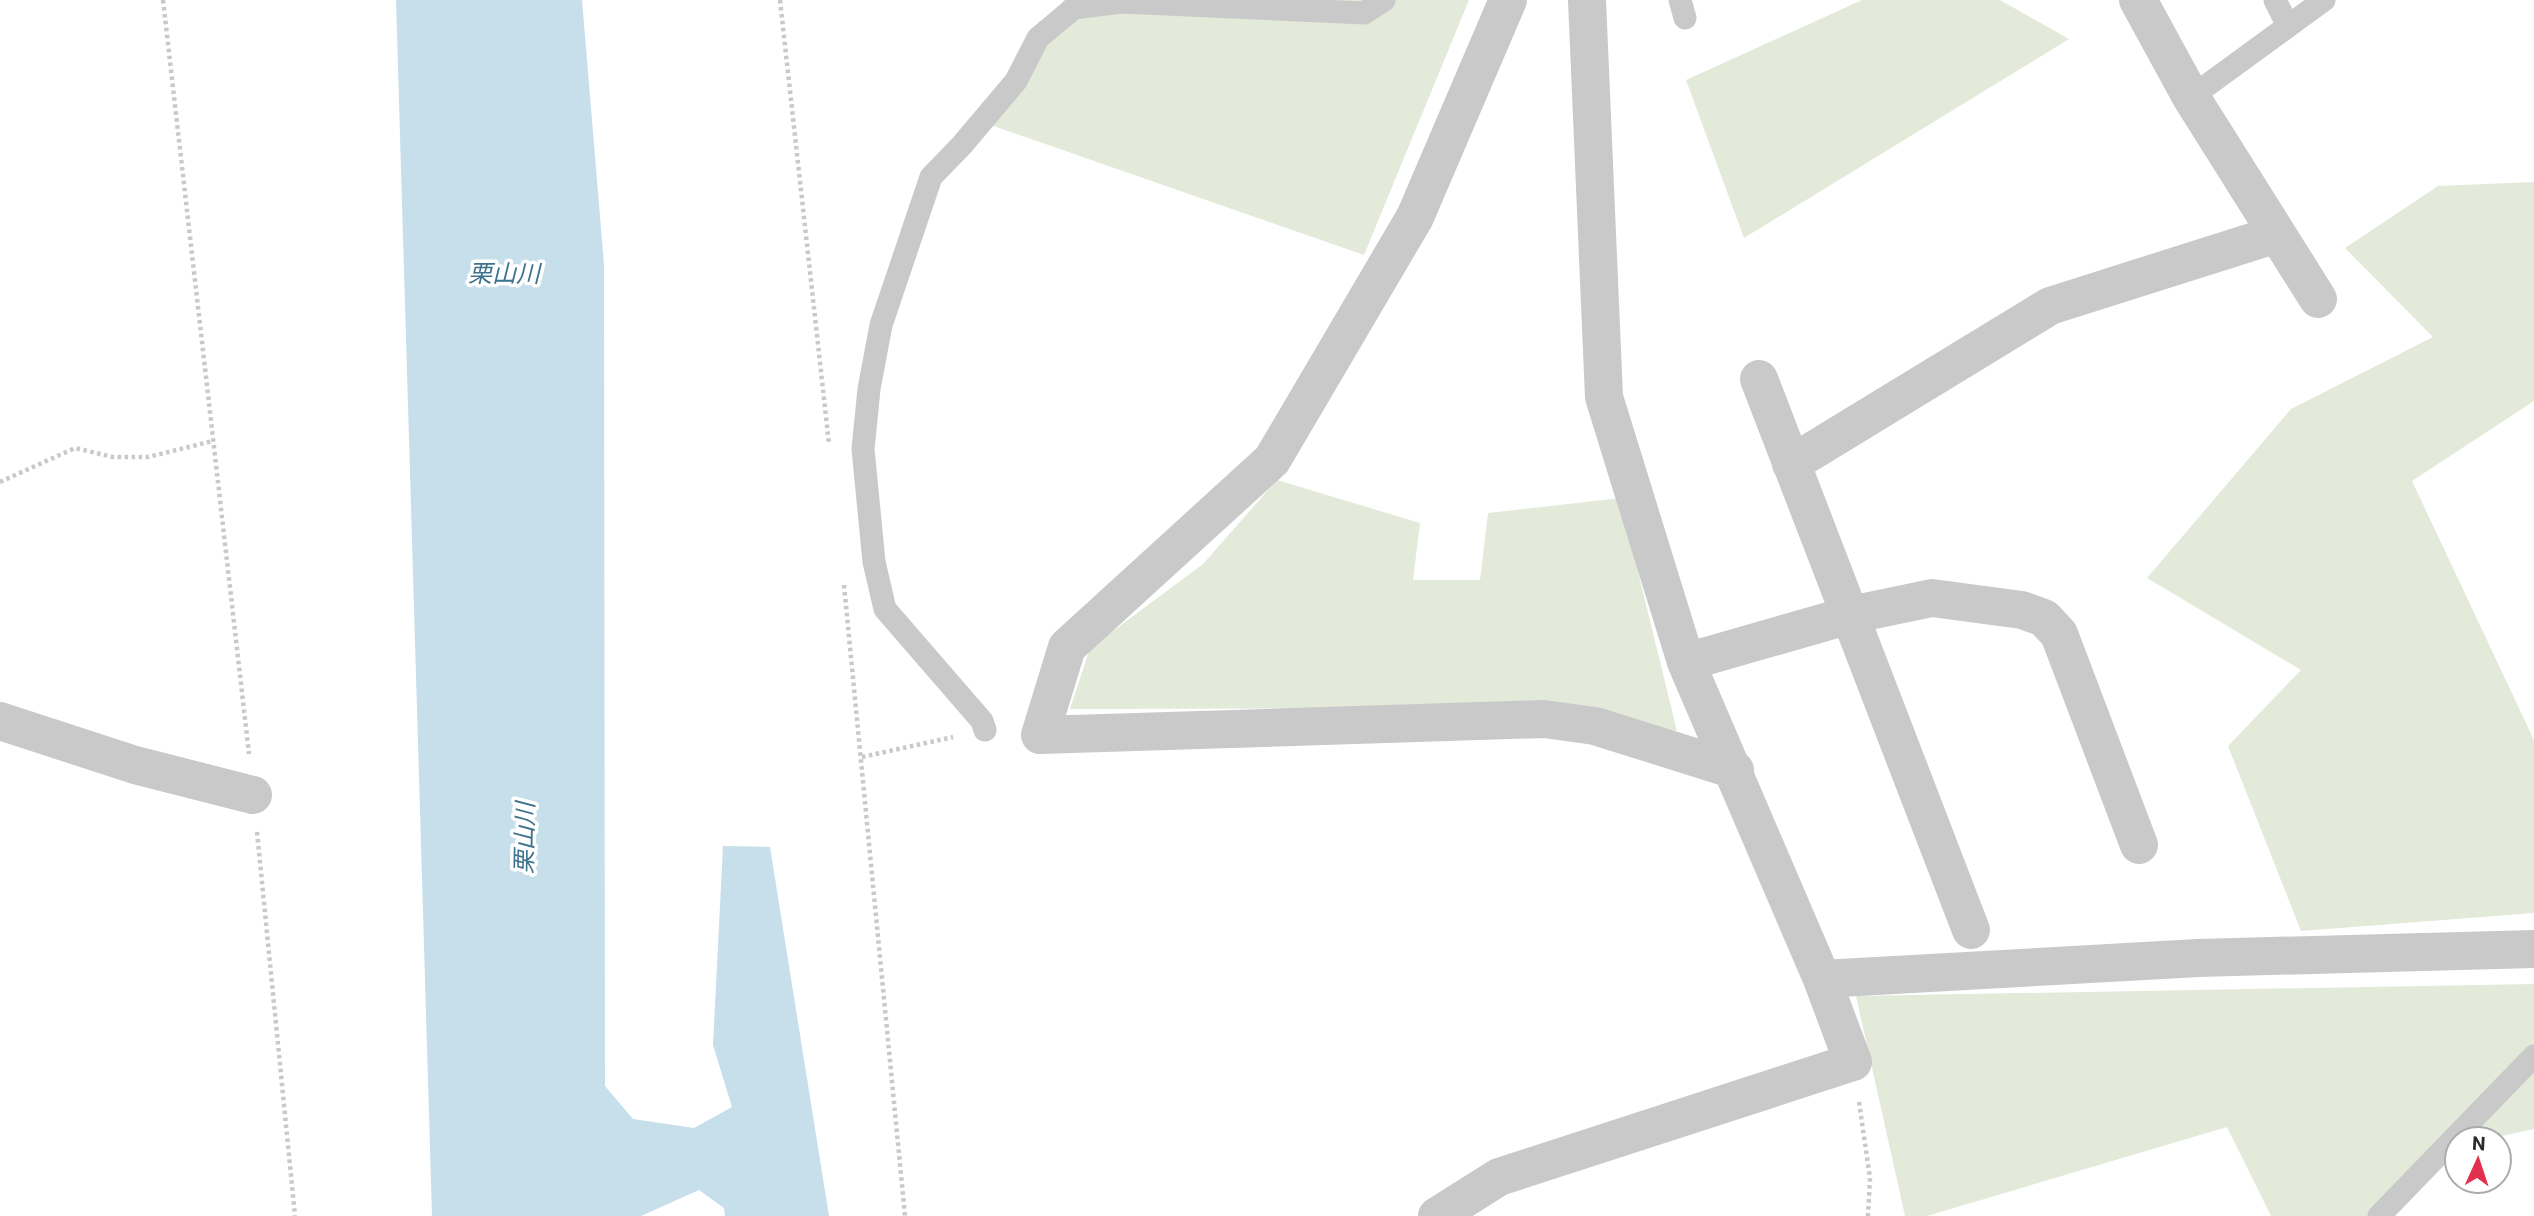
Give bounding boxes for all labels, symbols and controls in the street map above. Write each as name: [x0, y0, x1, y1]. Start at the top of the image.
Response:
water label: 栗山川: [468, 260, 543, 288]
water label: 栗山川: [510, 799, 540, 874]
north arrow: [2443, 1125, 2513, 1195]
text: N: [2472, 1132, 2486, 1155]

